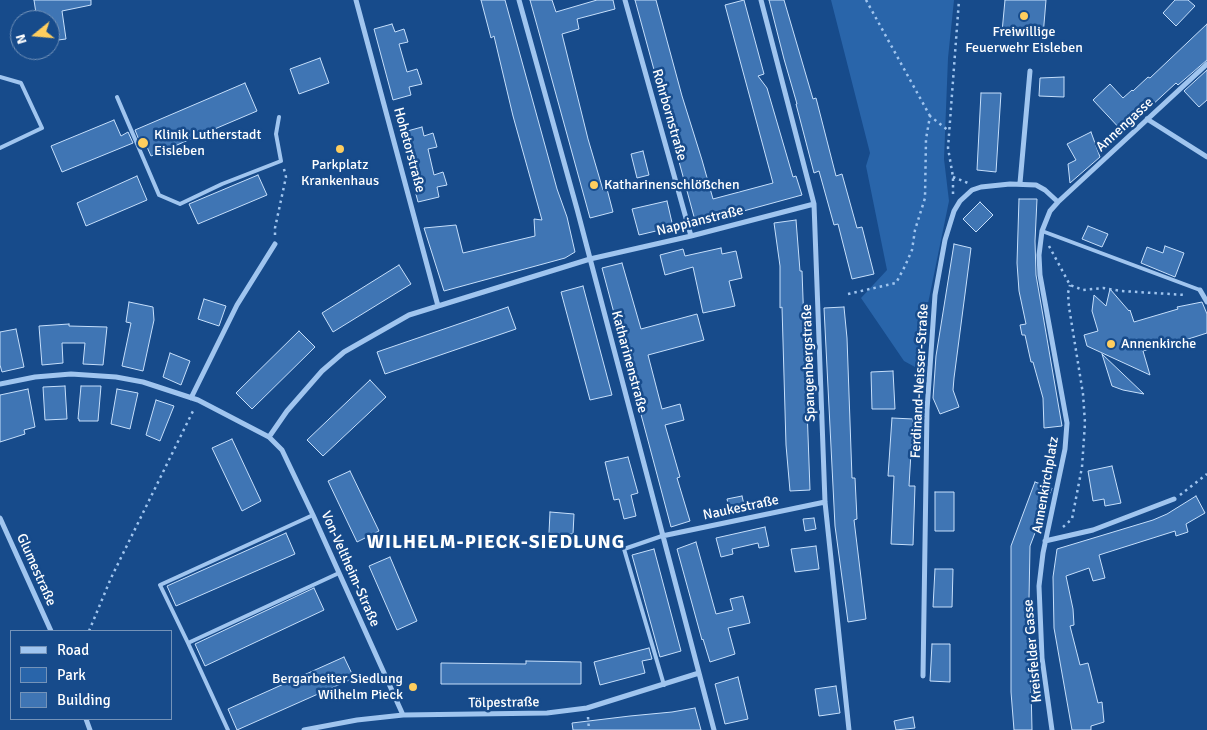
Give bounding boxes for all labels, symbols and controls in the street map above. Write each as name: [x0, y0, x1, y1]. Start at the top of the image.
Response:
north arrow: [10, 10, 60, 60]
marker: Freiwillige Feuerwehr Eisleben: [1018, 10, 1030, 22]
place label: Freiwillige Feuerwehr Eisleben: [965, 24, 1083, 56]
text: N: [12, 32, 31, 46]
street label: Rohrbornstraße: [648, 67, 690, 163]
street label: Annengasse: [1093, 94, 1157, 156]
street label: Hohetorstraße: [390, 106, 428, 194]
place label: Klinik Lutherstadt Eisleben: [154, 127, 261, 160]
marker: Klinik Lutherstadt Eisleben: [136, 136, 150, 150]
marker: Parkplatz Krankenhaus: [334, 143, 346, 155]
place label: Parkplatz Krankenhaus: [301, 157, 379, 190]
place label: Katharinenschlößchen: [604, 177, 740, 193]
marker: Katharinenschlößchen: [588, 179, 600, 191]
street label: Nappianstraße: [655, 202, 745, 240]
street label: Ferdinand-Neisser-Straße: [908, 303, 932, 459]
street label: Spangenbergstraße: [799, 304, 819, 422]
street label: Katharinenstraße: [607, 309, 651, 415]
place label: Annenkirche: [1121, 336, 1196, 352]
marker: Annenkirche: [1105, 338, 1117, 350]
street label: Annenkirchplatz: [1029, 435, 1063, 535]
street label: Naukestraße: [702, 492, 780, 524]
street label: Von-Veltheim-Straße: [317, 509, 383, 629]
street label: Glumestraße: [13, 531, 59, 609]
district label: WILHELM-PIECK-SIEDLUNG: [364, 532, 628, 554]
street label: Kreisfelder Gasse: [1020, 599, 1046, 703]
legend: [10, 630, 172, 720]
text: Road: [57, 641, 89, 659]
text: Park: [57, 666, 86, 684]
place label: Bergarbeiter Siedlung Wilhelm Pieck: [272, 671, 403, 704]
marker: Bergarbeiter Siedlung Wilhelm Pieck: [407, 681, 419, 693]
text: Building: [57, 691, 111, 709]
street label: Tölpestraße: [468, 694, 540, 712]

